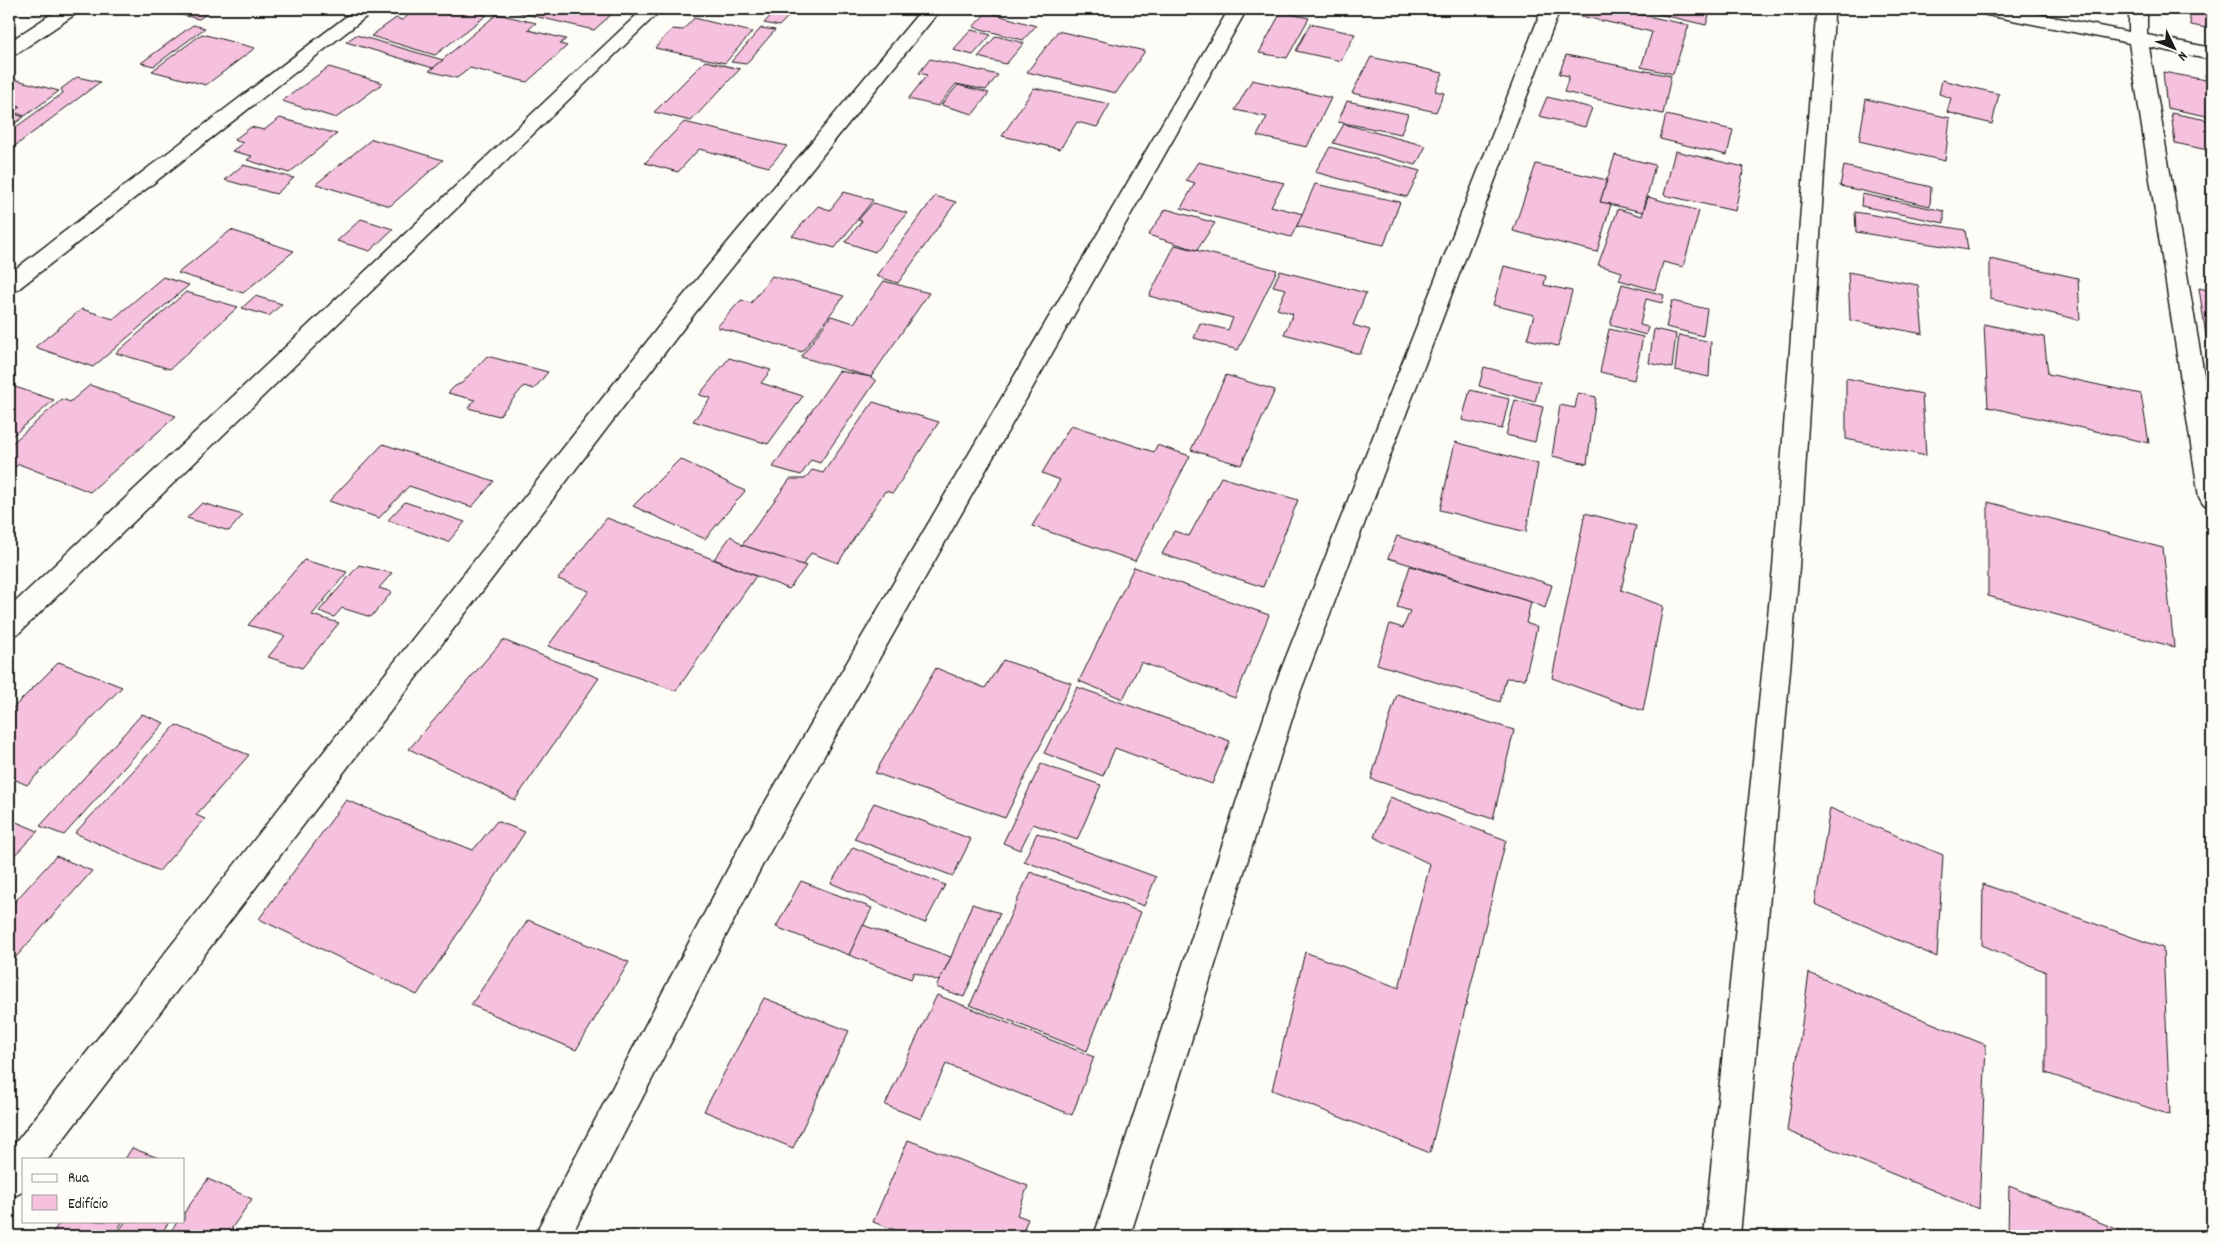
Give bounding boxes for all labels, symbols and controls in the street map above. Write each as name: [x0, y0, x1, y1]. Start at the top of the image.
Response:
north arrow: [2148, 22, 2198, 72]
text: N: [2172, 46, 2192, 65]
legend: [22, 1158, 185, 1222]
text: Rua: [68, 1168, 90, 1190]
text: Edifício: [68, 1194, 108, 1216]

